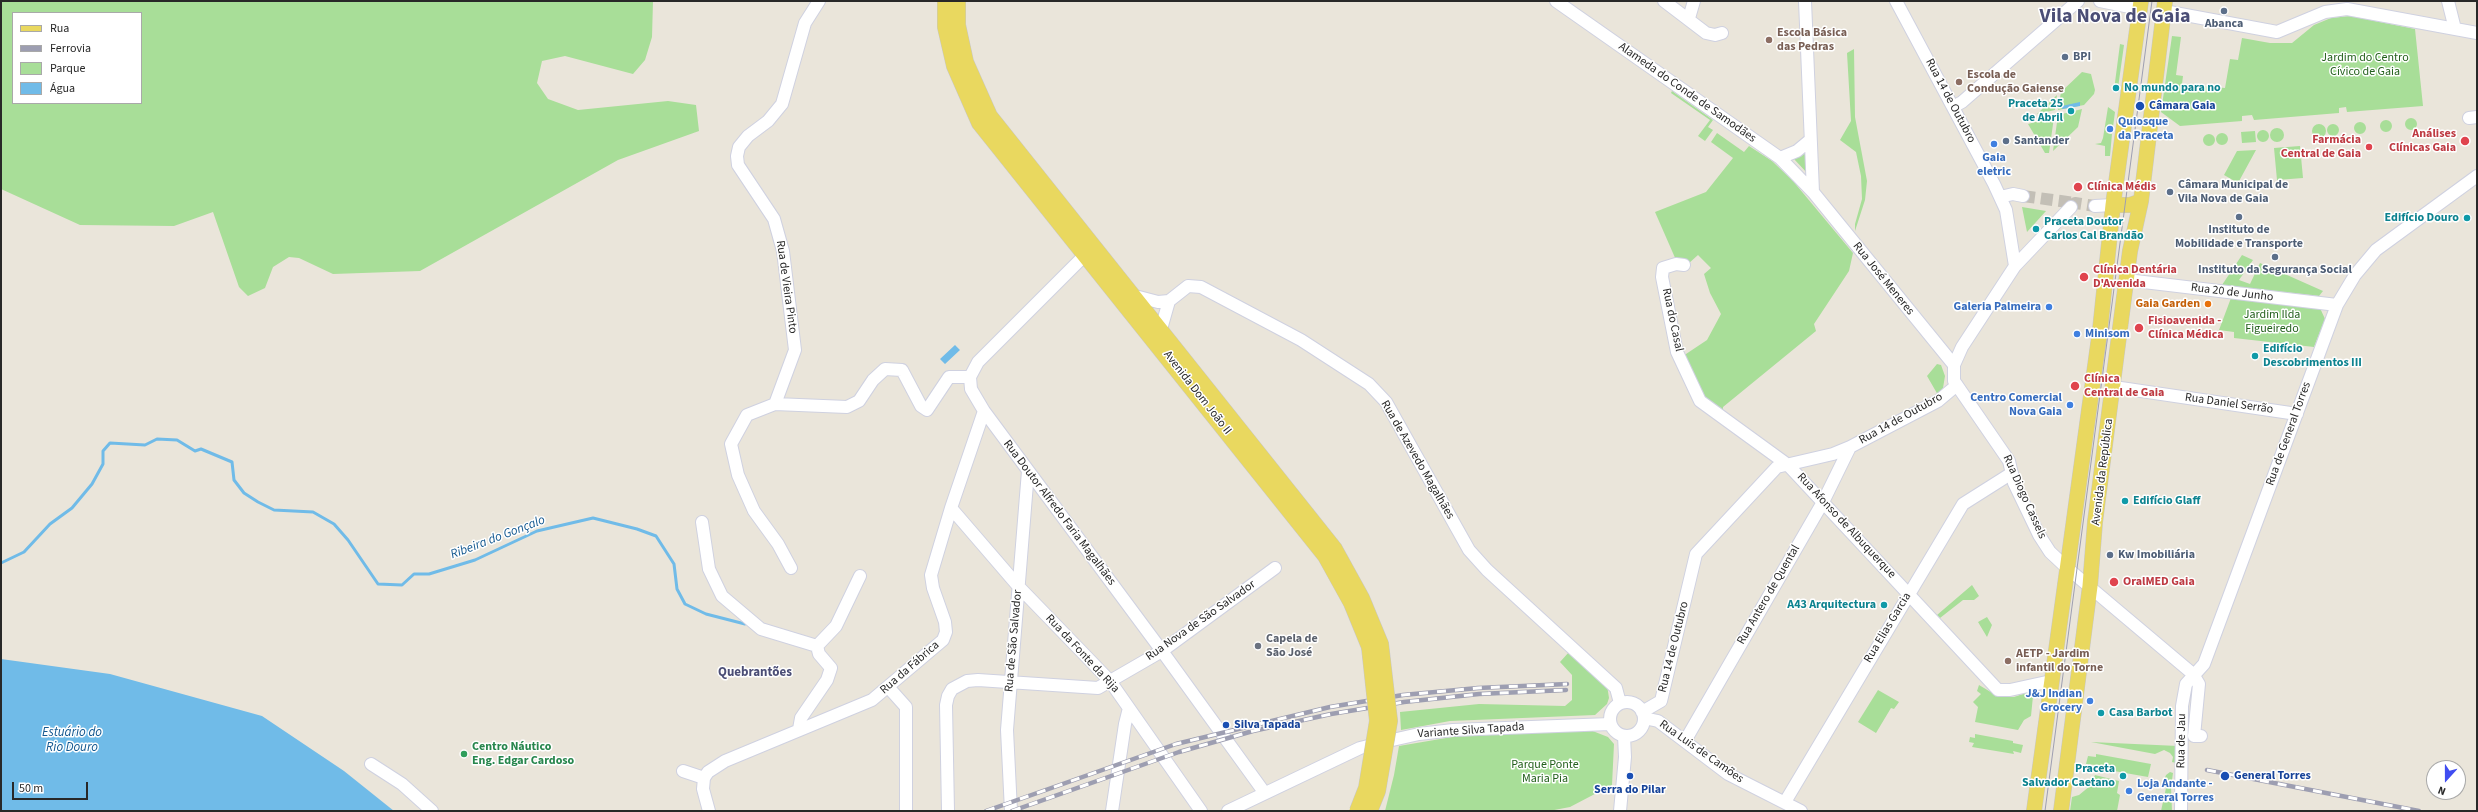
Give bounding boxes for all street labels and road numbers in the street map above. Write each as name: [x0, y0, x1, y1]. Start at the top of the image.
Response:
street label: Alameda do Conde de Samodães: [1615, 40, 1759, 146]
street label: Rua 14 de Outubro: [1922, 56, 1978, 146]
street label: Rua de Vieira Pinto: [772, 240, 800, 334]
street label: Rua José Meneres: [1849, 240, 1917, 318]
street label: Rua 20 de Junho: [2190, 281, 2274, 305]
street label: Rua do Casal: [1658, 287, 1686, 353]
street label: Avenida Dom João II: [1160, 348, 1234, 438]
street label: Rua de General Torres: [2264, 380, 2314, 488]
street label: Rua 14 de Outubro: [1857, 390, 1945, 448]
street label: Rua Daniel Serrão: [2184, 391, 2274, 417]
street label: Rua de Azevedo Magalhães: [1377, 398, 1457, 522]
street label: Avenida da República: [2089, 418, 2117, 526]
street label: Rua Doutor Alfredo Faria Magalhães: [1000, 437, 1118, 589]
street label: Rua Diogo Cassels: [1999, 453, 2049, 541]
street label: Rua Afonso de Albuquerque: [1793, 470, 1899, 582]
street label: Rua Antero de Quental: [1735, 543, 1803, 647]
street label: Rua Nova de São Salvador: [1143, 578, 1259, 664]
street label: Rua de São Salvador: [1002, 589, 1026, 693]
street label: Rua Elias Garcia: [1861, 590, 1915, 666]
street label: Rua 14 de Outubro: [1656, 600, 1692, 694]
street label: Rua da Fonte da Rija: [1042, 612, 1122, 696]
street label: Rua da Fábrica: [877, 638, 943, 698]
street label: Rua de Jau: [2174, 713, 2190, 769]
street label: Rua Luis de Camões: [1656, 717, 1746, 787]
street label: Variante Silva Tapada: [1417, 720, 1525, 742]

